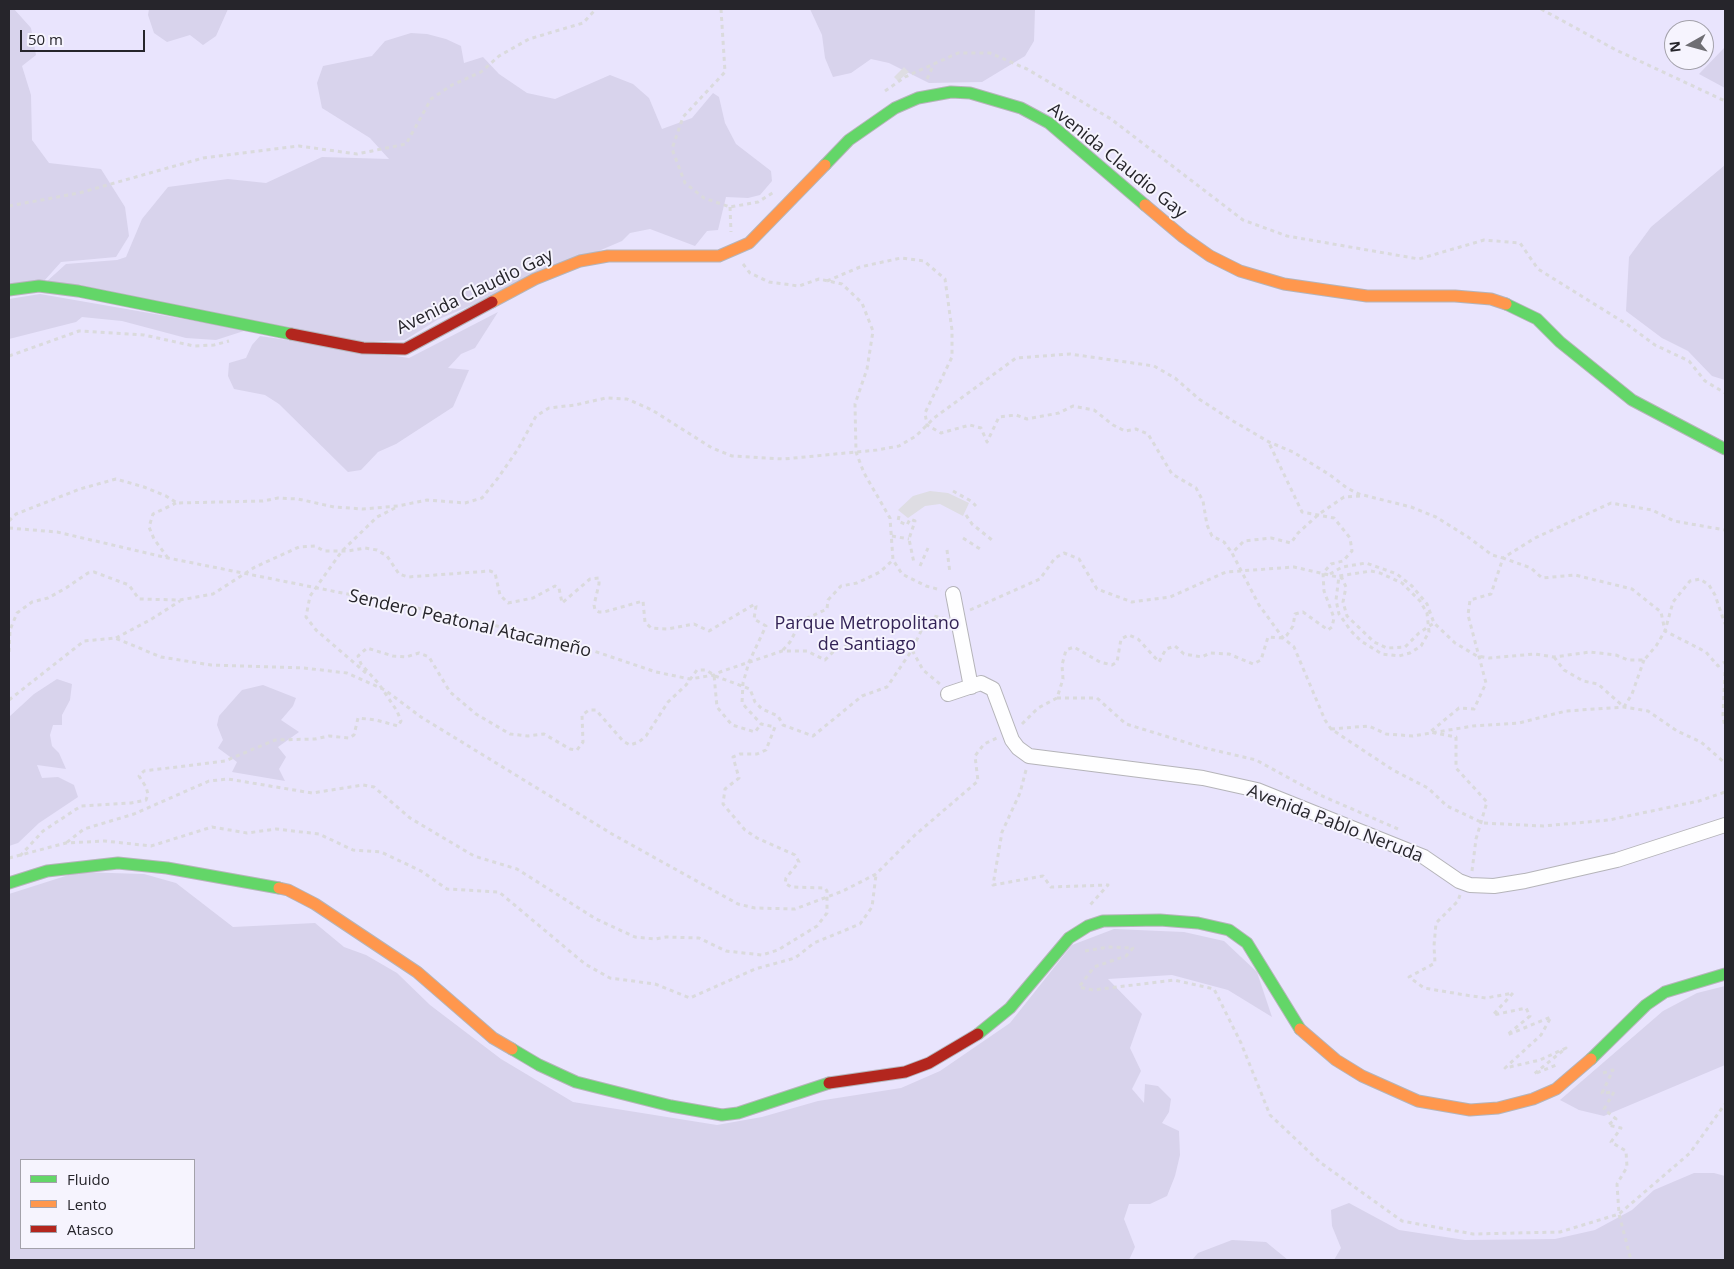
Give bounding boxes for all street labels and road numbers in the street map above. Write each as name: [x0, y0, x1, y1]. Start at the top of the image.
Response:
street label: Avenida Claudio Gay: [1043, 99, 1191, 223]
street label: Avenida Claudio Gay: [393, 245, 557, 339]
street label: Sendero Peatonal Atacameño: [347, 586, 593, 662]
street label: Avenida Pablo Neruda: [1244, 780, 1426, 868]

